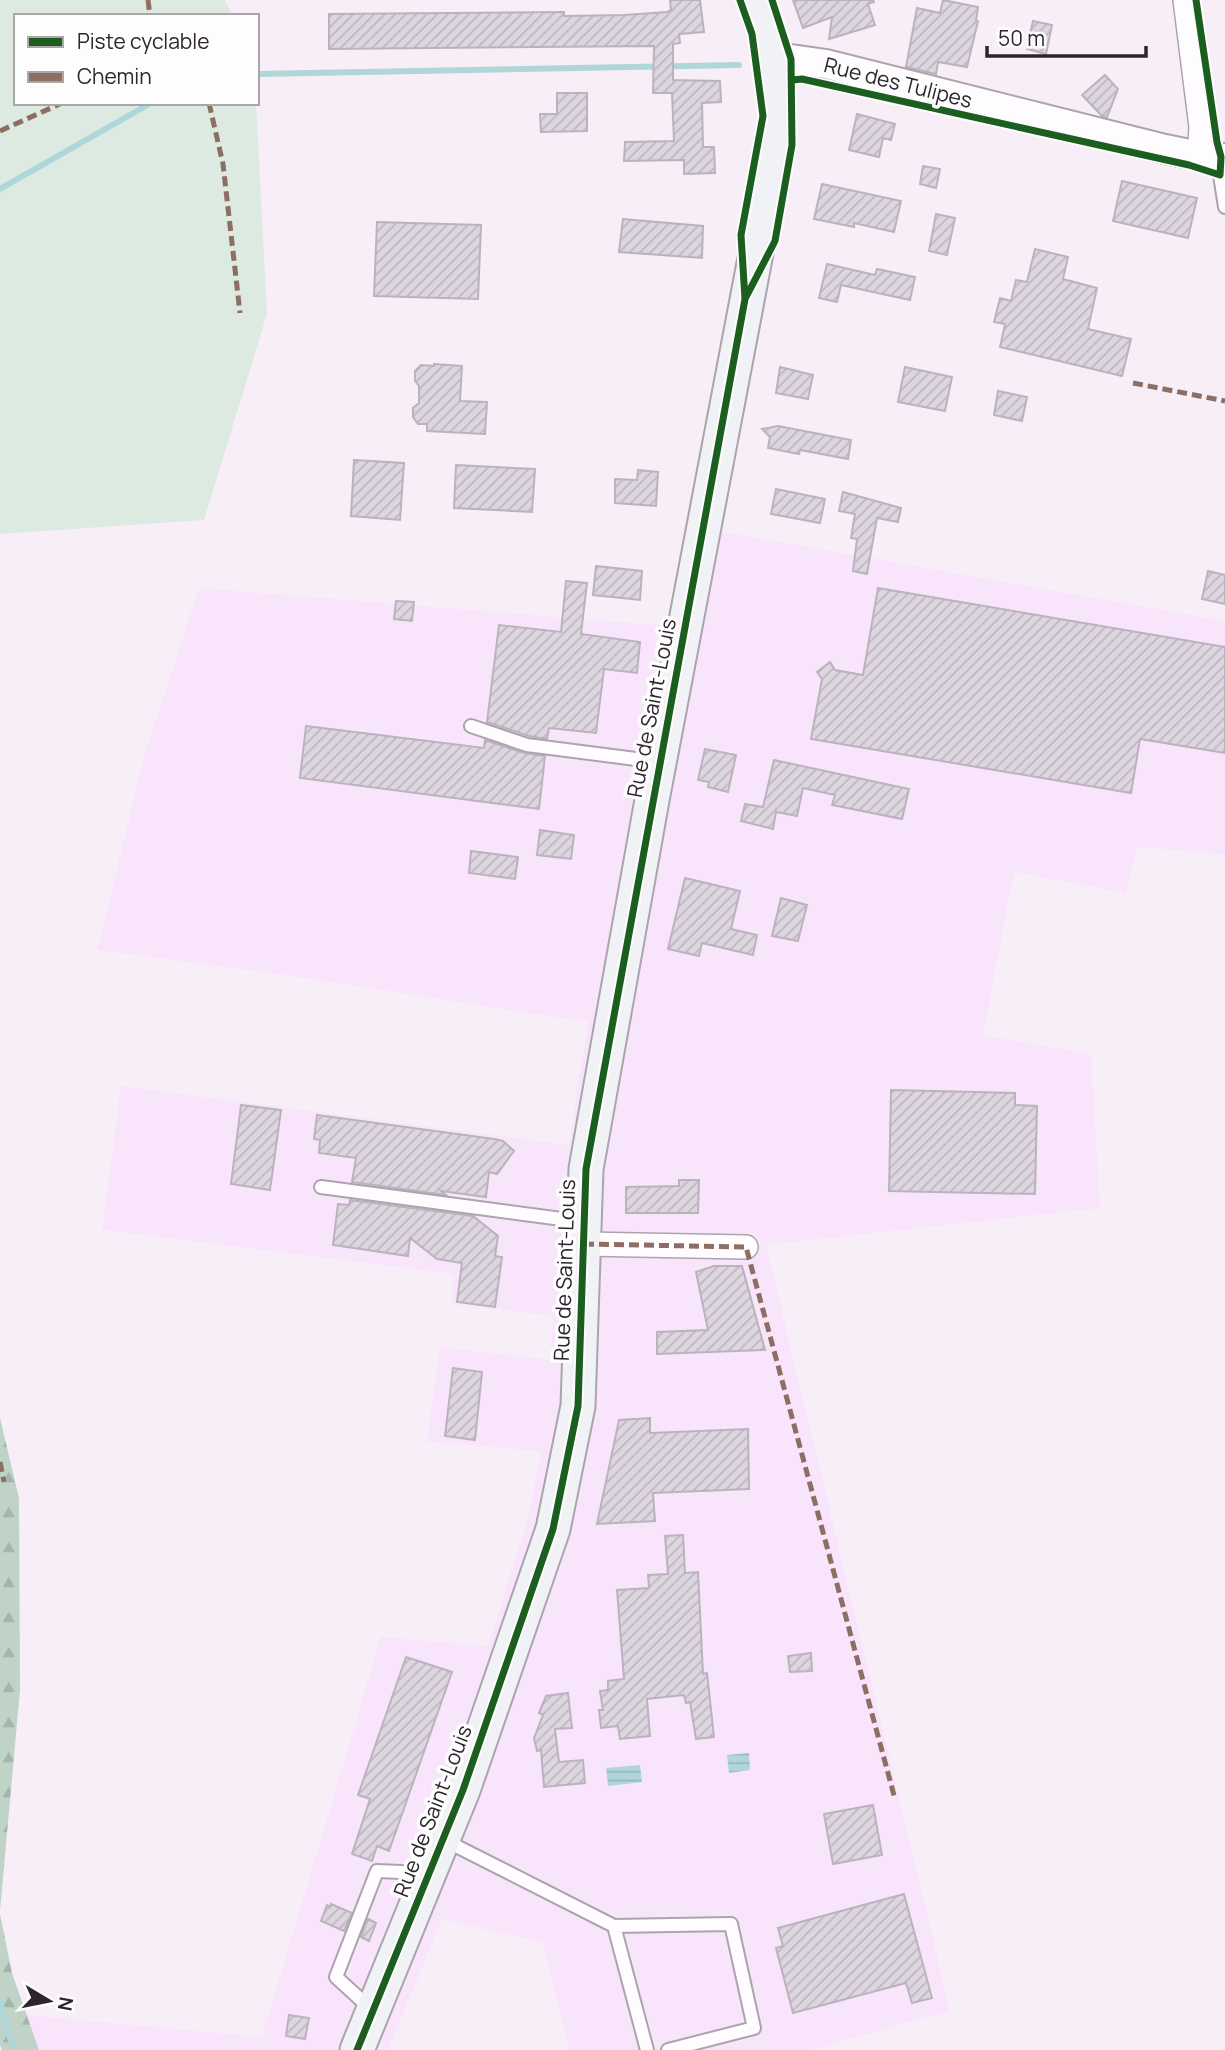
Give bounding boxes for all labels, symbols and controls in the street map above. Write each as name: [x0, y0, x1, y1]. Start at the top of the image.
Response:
legend: [14, 14, 259, 105]
scale bar: [987, 14, 1146, 58]
text: 50 m: [998, 24, 1045, 52]
text: Piste cyclable: [77, 27, 209, 55]
street label: Rue des Tulipes: [821, 50, 975, 114]
text: Chemin: [77, 62, 152, 90]
street label: Rue de Saint-Louis: [620, 616, 682, 800]
street label: Rue de Saint-Louis: [547, 1179, 581, 1361]
street label: Rue de Saint-Louis: [386, 1721, 478, 1901]
north arrow: [14, 1966, 84, 2036]
text: N: [52, 1995, 80, 2013]

